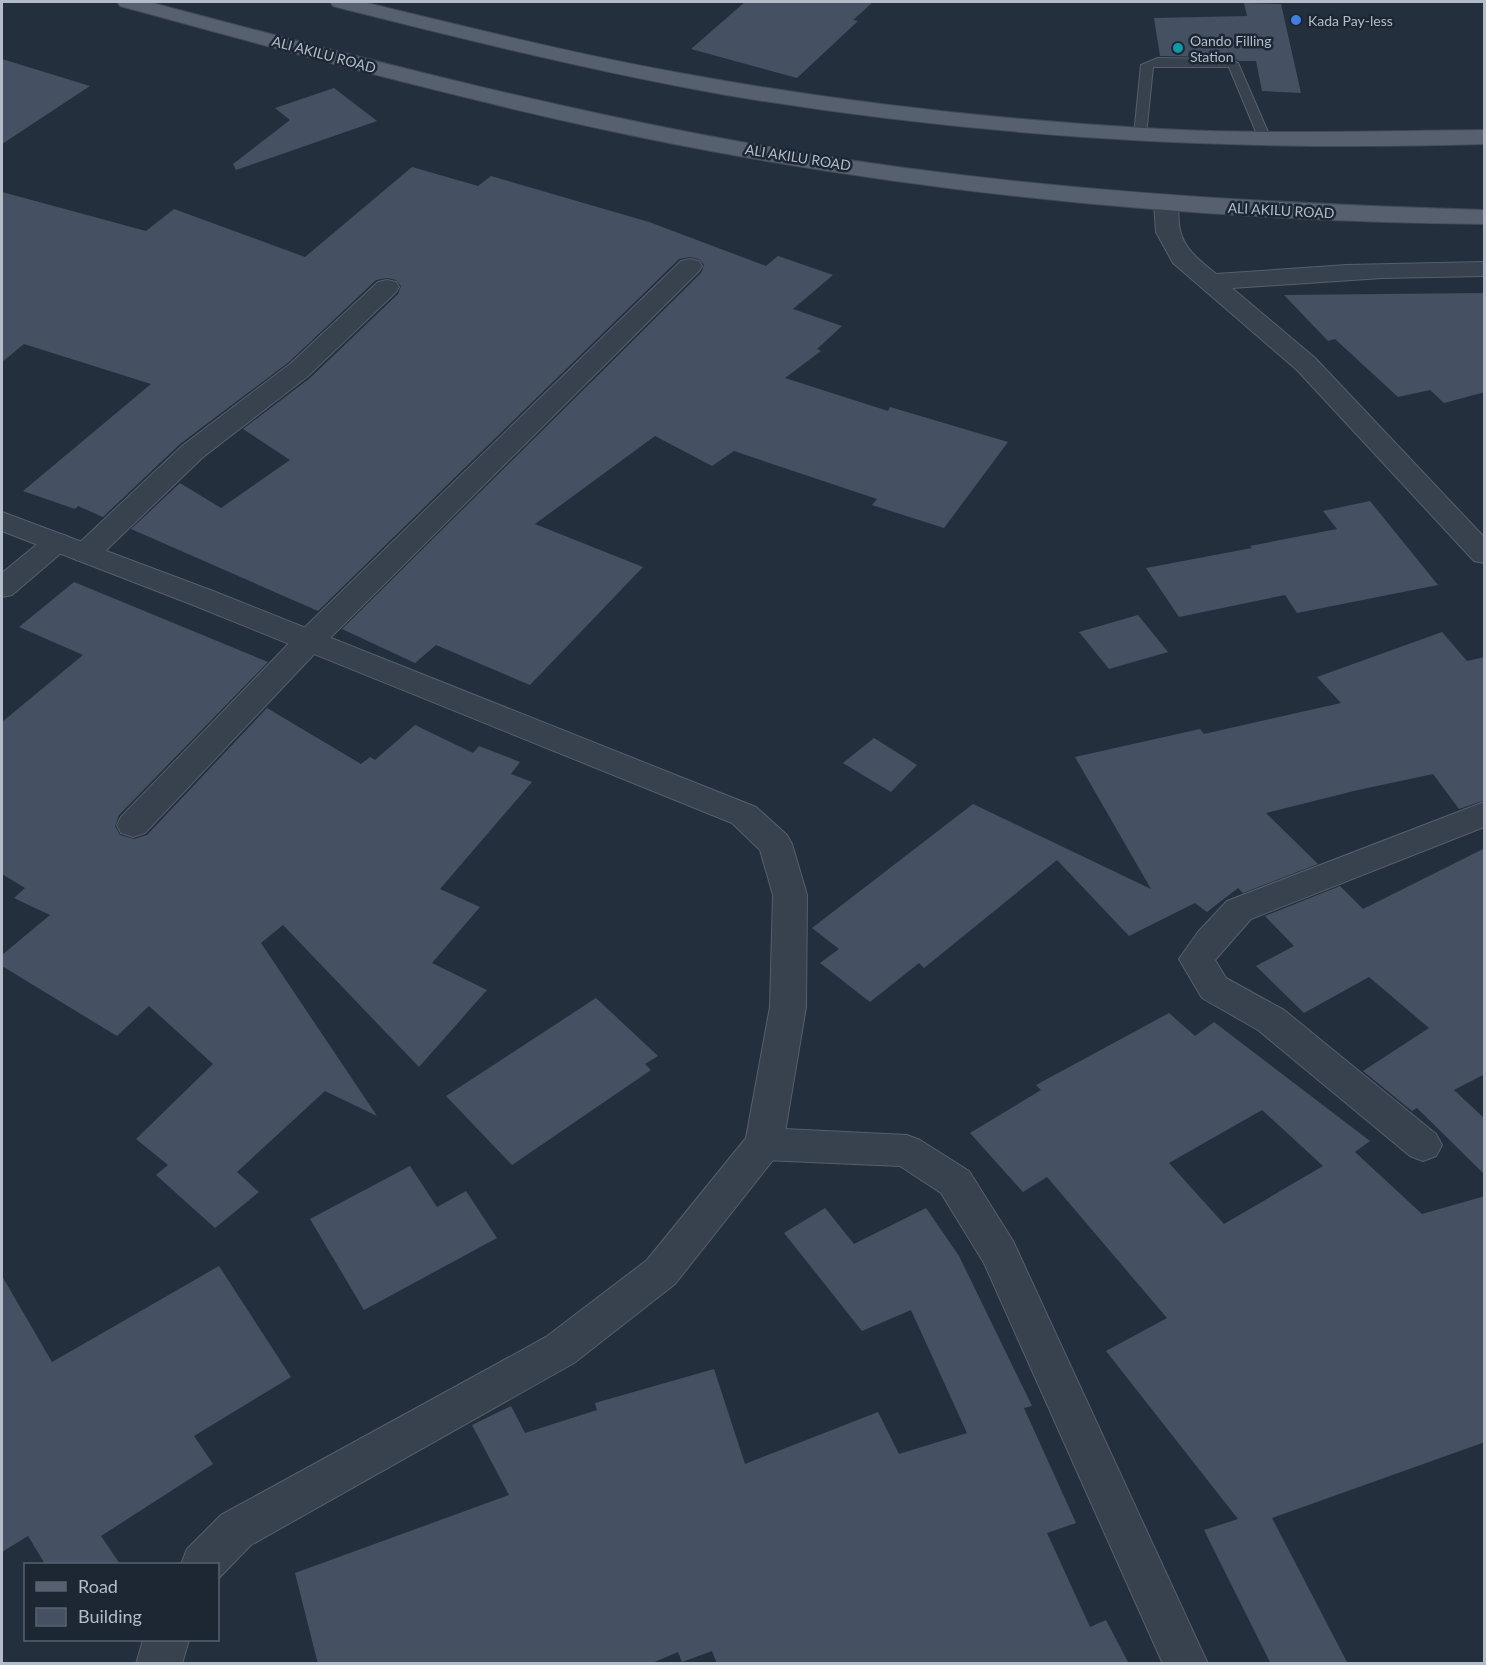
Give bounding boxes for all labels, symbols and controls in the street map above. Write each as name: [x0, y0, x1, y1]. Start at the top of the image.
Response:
place label: Kada Pay-less: [1308, 12, 1393, 29]
marker: Kada Pay-less: [1289, 13, 1303, 27]
street label: ALI AKILU ROAD: [270, 32, 378, 76]
place label: Oando Filling Station: [1190, 32, 1271, 65]
marker: Oando Filling Station: [1171, 41, 1185, 55]
street label: ALI AKILU ROAD: [744, 140, 852, 174]
street label: ALI AKILU ROAD: [1227, 199, 1335, 221]
legend: [24, 1563, 219, 1641]
text: Road: [78, 1575, 118, 1597]
text: Building: [78, 1605, 142, 1627]

